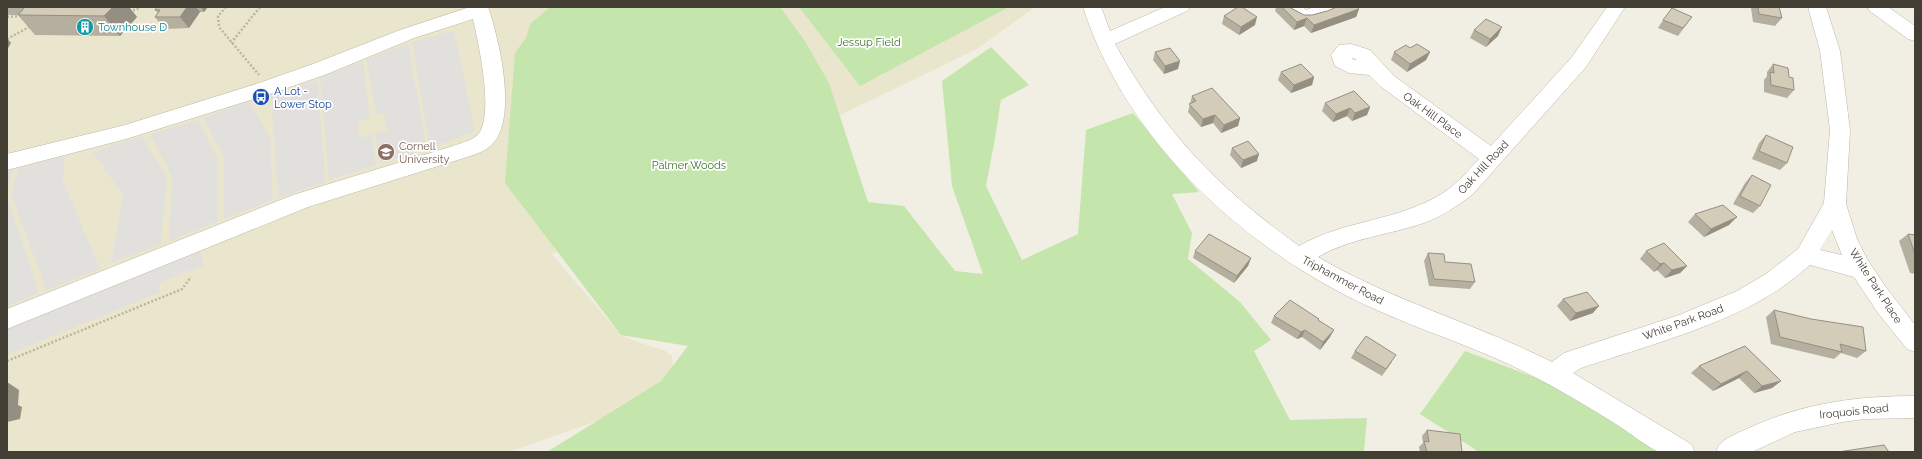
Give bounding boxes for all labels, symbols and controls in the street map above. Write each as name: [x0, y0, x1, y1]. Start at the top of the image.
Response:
building icon: Townhouse D: [75, 17, 95, 37]
place label: Townhouse D: [98, 21, 167, 34]
park label: Jessup Field: [837, 36, 901, 49]
place label: A Lot - Lower Stop: [274, 85, 332, 111]
bus stop icon: A Lot - Lower Stop: [251, 87, 271, 107]
street label: Oak Hill Place: [1401, 90, 1465, 142]
street label: Oak Hill Road: [1455, 138, 1511, 197]
place label: Cornell University: [399, 140, 449, 166]
school or university icon: Cornell University: [376, 142, 396, 162]
park label: Palmer Woods: [652, 159, 726, 172]
street label: White Park Place: [1847, 246, 1905, 327]
street label: Triphammer Road: [1300, 253, 1386, 308]
street label: White Park Road: [1641, 302, 1725, 343]
street label: Iroquois Road: [1819, 401, 1890, 422]

